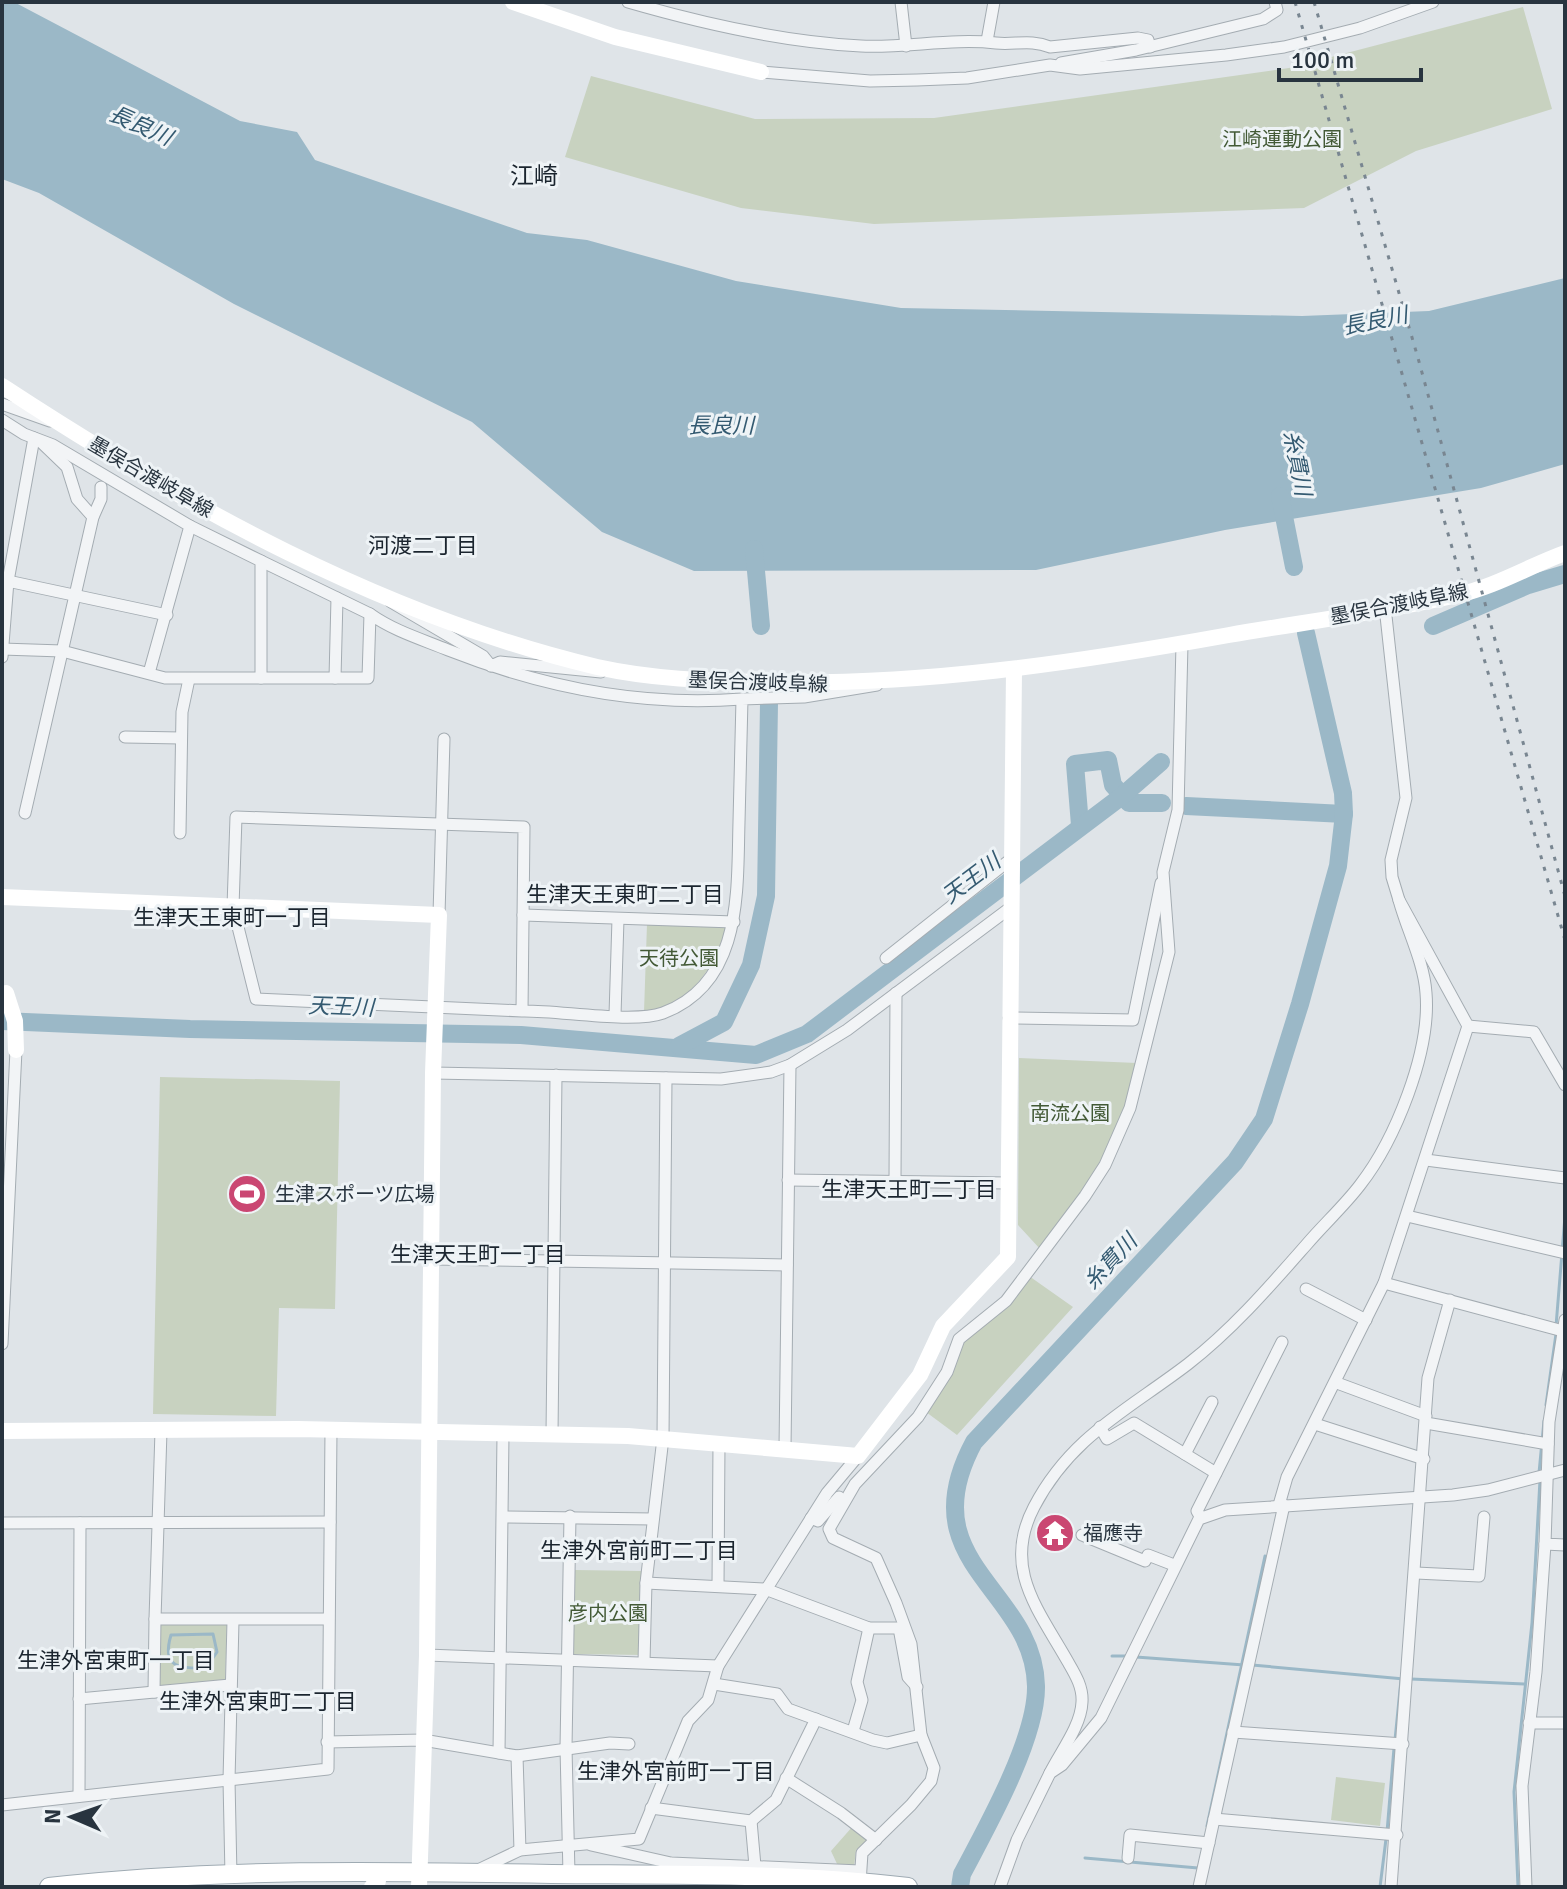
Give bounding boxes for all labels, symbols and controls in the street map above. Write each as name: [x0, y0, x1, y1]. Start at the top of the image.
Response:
scale bar: [1279, 32, 1421, 82]
text: 100 m: [1291, 45, 1354, 75]
water label: 長良川: [105, 100, 178, 152]
park label: 江崎運動公園: [1222, 127, 1342, 152]
district label: 江崎: [510, 161, 558, 191]
water label: 長良川: [1340, 301, 1412, 340]
water label: 長良川: [688, 412, 756, 439]
water label: 糸貫川: [1278, 428, 1317, 500]
street label: 墨俣合渡岐阜線: [84, 432, 218, 523]
district label: 河渡二丁目: [368, 532, 478, 559]
street label: 墨俣合渡岐阜線: [1328, 579, 1470, 630]
street label: 墨俣合渡岐阜線: [688, 668, 828, 697]
water label: 天王川: [937, 847, 1007, 909]
district label: 生津天王東町二丁目: [526, 881, 724, 908]
district label: 生津天王東町一丁目: [133, 904, 331, 931]
park label: 天待公園: [639, 946, 719, 971]
water label: 天王川: [308, 992, 376, 1021]
park label: 南流公園: [1030, 1101, 1110, 1126]
sports icon: 生津スポーツ広場: [226, 1173, 268, 1215]
district label: 生津天王町二丁目: [821, 1176, 997, 1203]
place label: 生津スポーツ広場: [275, 1182, 435, 1207]
water label: 糸貫川: [1078, 1227, 1144, 1295]
district label: 生津天王町一丁目: [390, 1241, 566, 1268]
temple icon: 福應寺: [1034, 1512, 1076, 1554]
place label: 福應寺: [1083, 1521, 1143, 1546]
district label: 生津外宮前町二丁目: [540, 1537, 738, 1564]
park label: 彦内公園: [568, 1601, 648, 1626]
district label: 生津外宮東町一丁目: [17, 1647, 215, 1674]
district label: 生津外宮東町二丁目: [159, 1688, 357, 1715]
district label: 生津外宮前町一丁目: [577, 1758, 775, 1785]
north arrow: [32, 1777, 112, 1857]
text: N: [39, 1808, 66, 1824]

